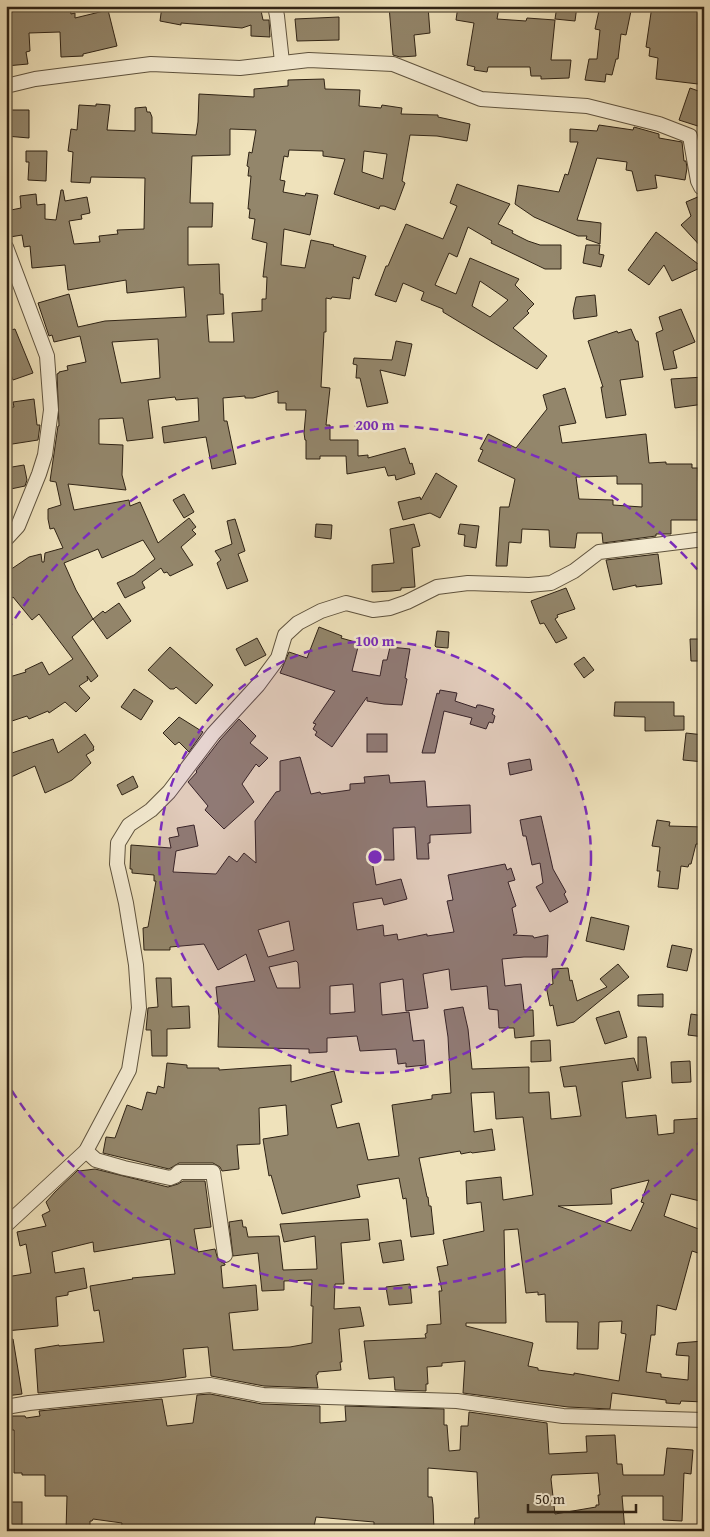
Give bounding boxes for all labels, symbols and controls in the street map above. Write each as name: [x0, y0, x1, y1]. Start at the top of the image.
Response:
text: 200 m: [355, 414, 395, 435]
text: 100 m: [355, 630, 395, 651]
centre of rings: [366, 848, 384, 866]
scale bar: [528, 1482, 635, 1514]
text: 50 m: [535, 1488, 566, 1509]

